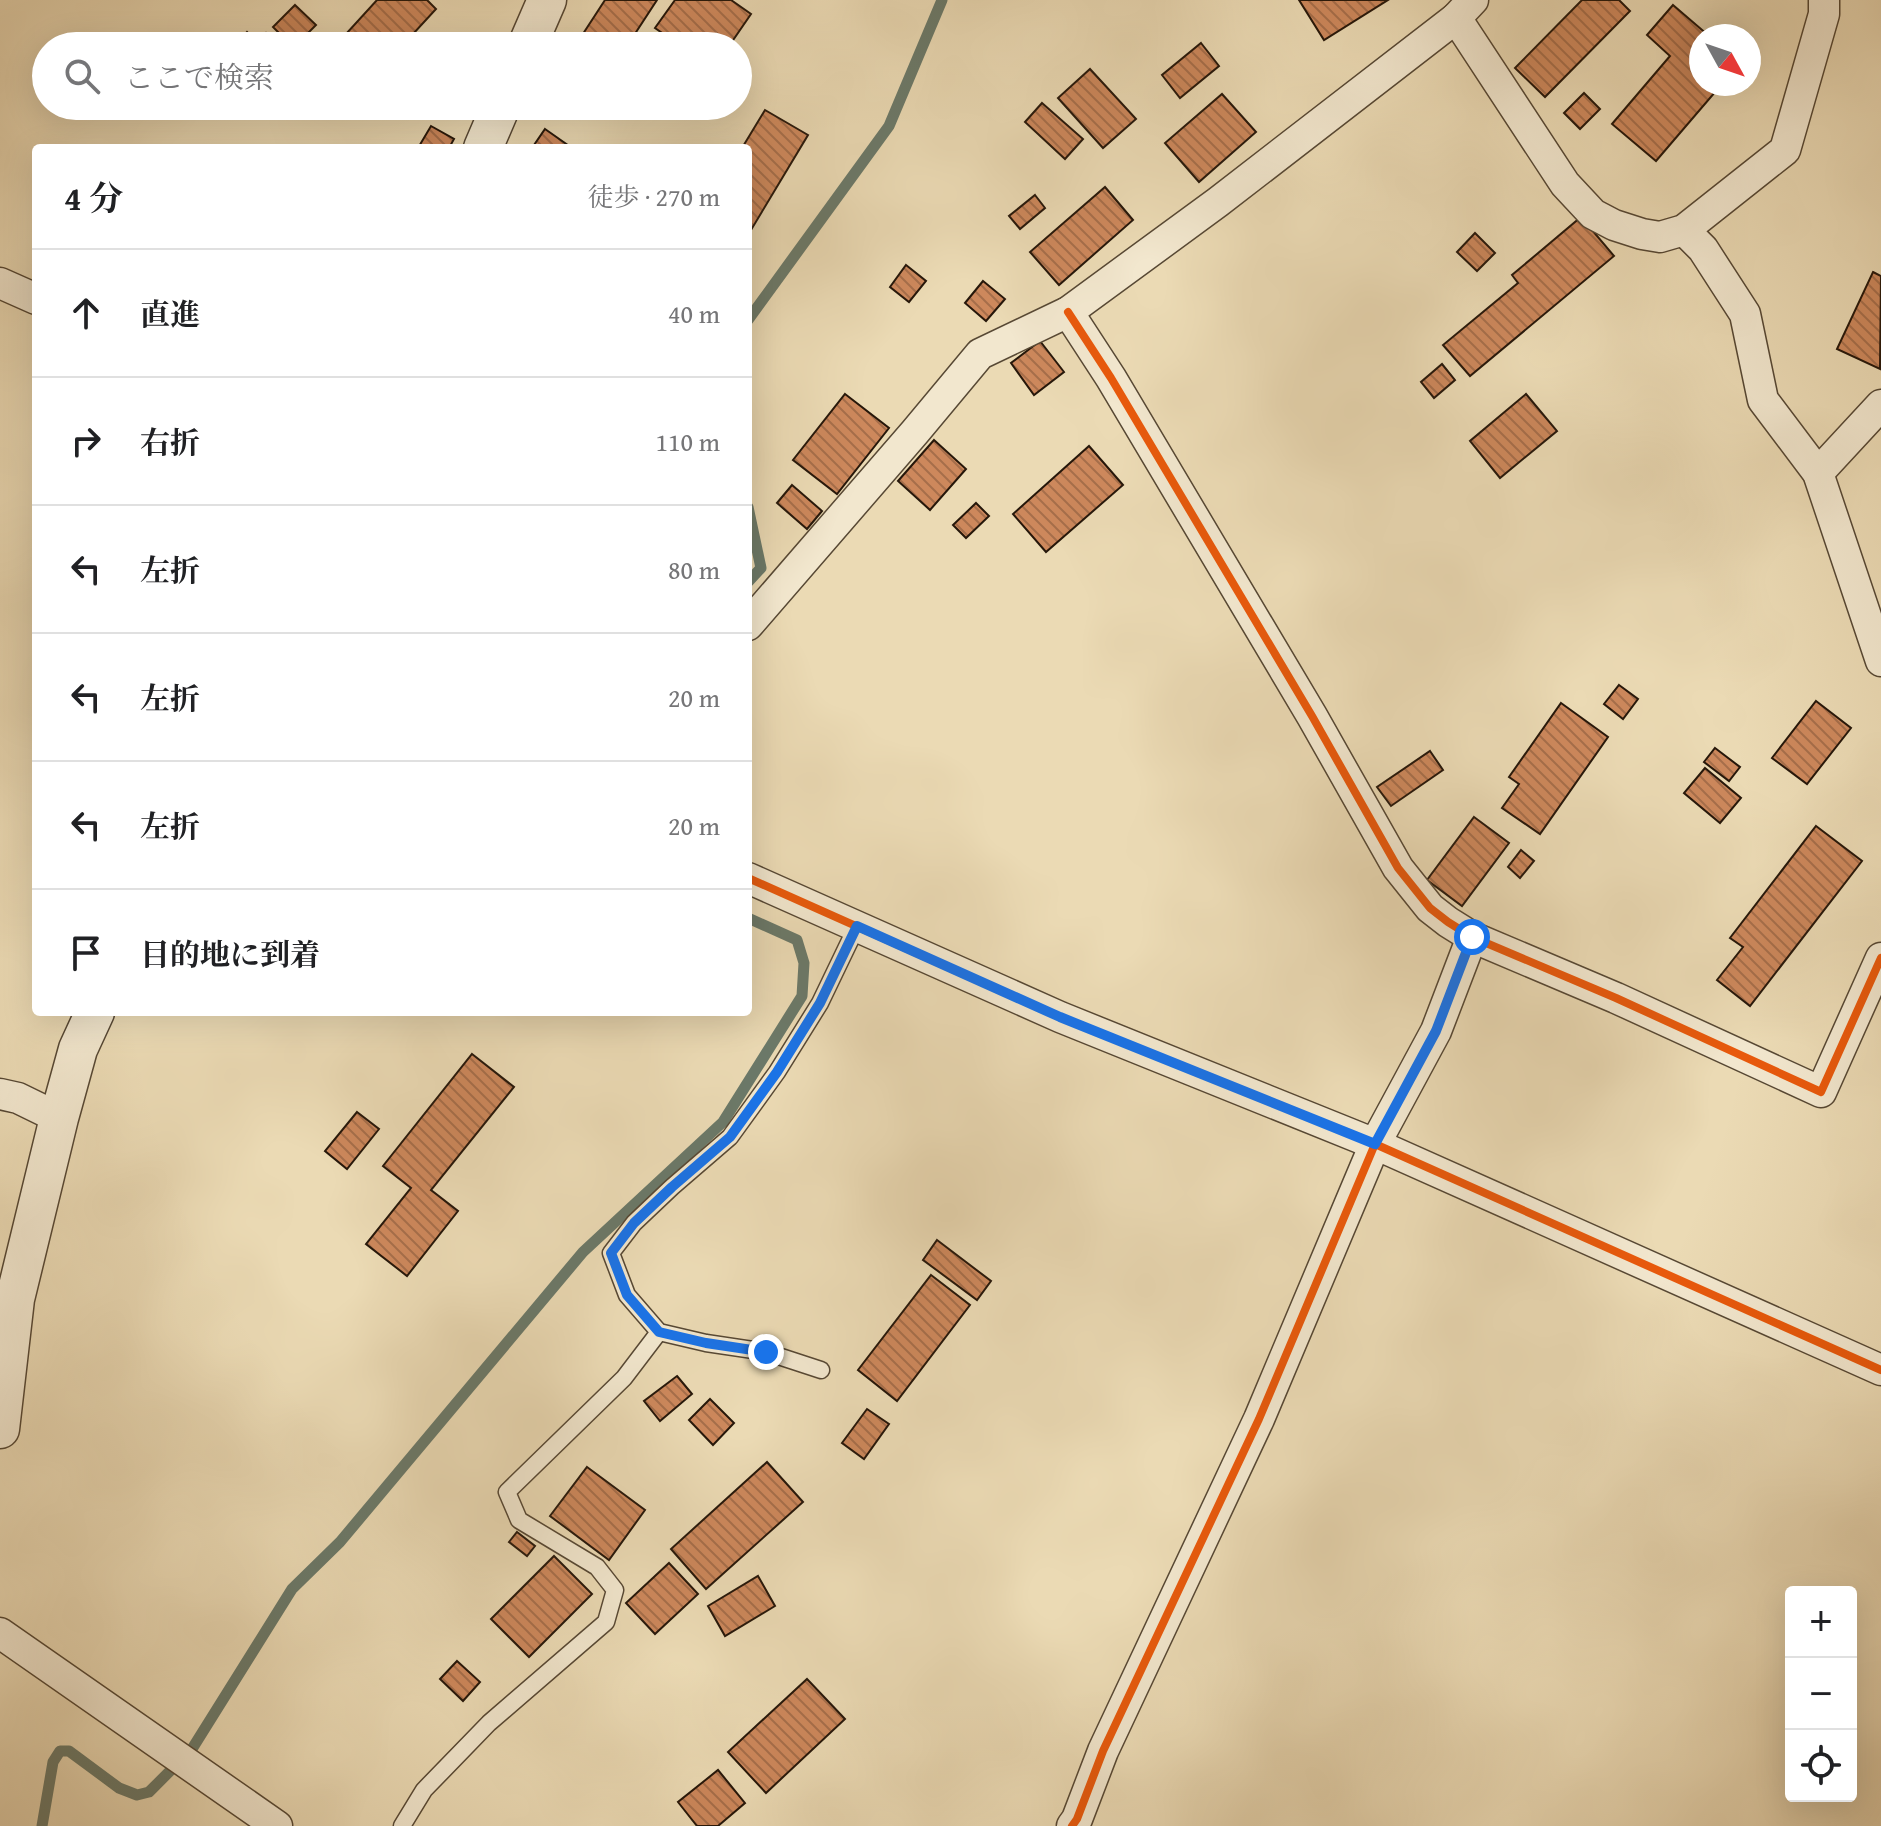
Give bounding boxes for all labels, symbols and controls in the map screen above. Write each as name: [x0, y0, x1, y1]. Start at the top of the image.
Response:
north arrow: [1689, 24, 1761, 96]
search box: [32, 32, 752, 120]
icon: search: [60, 54, 104, 98]
text: ここで検索: [124, 55, 274, 99]
text: 4 分: [64, 173, 123, 222]
text: 徒歩 · 270 m: [588, 177, 720, 216]
icon: ahead: [64, 291, 108, 335]
text: 直進: [140, 292, 200, 336]
text: 40 m: [668, 294, 720, 333]
icon: right: [64, 419, 108, 463]
text: 右折: [140, 420, 200, 464]
text: 110 m: [655, 422, 720, 461]
icon: left: [64, 547, 108, 591]
text: 左折: [140, 548, 200, 592]
text: 80 m: [668, 550, 720, 589]
icon: left: [64, 675, 108, 719]
text: 左折: [140, 676, 200, 720]
text: 20 m: [668, 678, 720, 717]
icon: left: [64, 803, 108, 847]
text: 左折: [140, 804, 200, 848]
text: 20 m: [668, 806, 720, 845]
route start: [1454, 919, 1490, 955]
icon: arrive: [64, 931, 108, 975]
text: 目的地に到着: [140, 932, 320, 976]
route end: [748, 1334, 784, 1370]
map controls: [1785, 1586, 1857, 1802]
button: +: [1785, 1586, 1857, 1658]
button: −: [1785, 1658, 1857, 1730]
button: locate: [1785, 1730, 1857, 1802]

